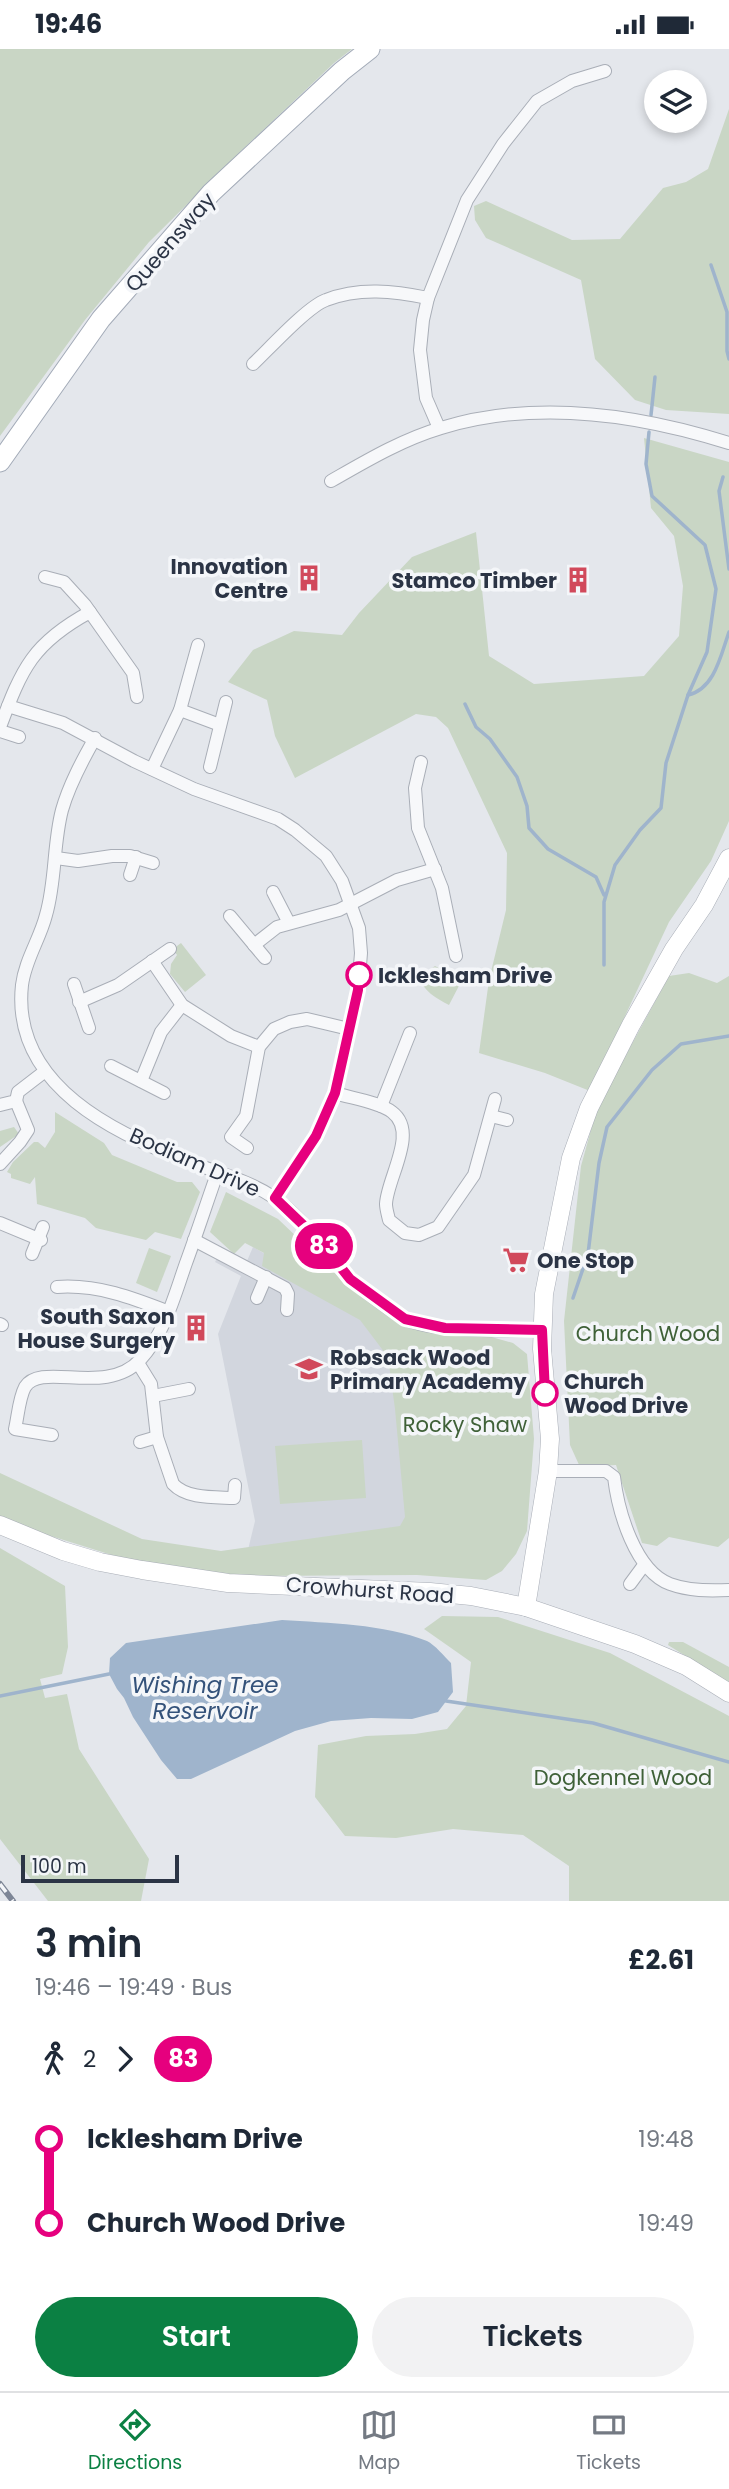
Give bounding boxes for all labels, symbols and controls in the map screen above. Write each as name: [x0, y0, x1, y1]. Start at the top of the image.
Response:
text: 19:46: [35, 6, 102, 42]
map controls: [644, 70, 707, 133]
button: layers: [644, 70, 707, 133]
street label: Queensway: [118, 186, 222, 298]
place label: Innovation Centre: [170, 552, 288, 605]
building icon: Innovation Centre: [294, 563, 324, 593]
building icon: Stamco Timber: [563, 565, 593, 595]
place label: Stamco Timber: [391, 566, 557, 595]
place label: Icklesham Drive: [378, 961, 552, 990]
marker: Icklesham Drive: [346, 962, 372, 988]
street label: Bodiam Drive: [125, 1120, 265, 1204]
line badge: 83: [292, 1223, 356, 1269]
text: 83: [309, 1229, 339, 1262]
supermarket icon: One Stop: [501, 1245, 531, 1275]
place label: One Stop: [537, 1246, 634, 1275]
place label: South Saxon House Surgery: [18, 1302, 176, 1355]
building icon: South Saxon House Surgery: [181, 1313, 211, 1343]
park label: Church Wood: [576, 1319, 720, 1348]
place label: Robsack Wood Primary Academy: [330, 1343, 527, 1396]
school or university icon: Robsack Wood Primary Academy: [294, 1354, 324, 1384]
place label: Church Wood Drive: [564, 1367, 688, 1420]
marker: Church Wood Drive: [532, 1380, 558, 1406]
park label: Rocky Shaw: [403, 1410, 527, 1439]
street label: Crowhurst Road: [285, 1570, 455, 1610]
water label: Wishing Tree Reservoir: [131, 1669, 279, 1727]
park label: Dogkennel Wood: [534, 1763, 712, 1792]
scale bar: [21, 1852, 178, 1884]
text: 100 m: [32, 1853, 87, 1880]
text: 3 min: [35, 1917, 142, 1970]
text: £2.61: [628, 1942, 694, 1978]
text: 19:46 – 19:49 · Bus: [35, 1971, 232, 2003]
icon: walk: [35, 2040, 73, 2078]
icon: forward: [106, 2040, 144, 2078]
text: 83: [168, 2042, 198, 2075]
text: 2: [83, 2043, 96, 2075]
text: Icklesham Drive: [87, 2121, 303, 2157]
text: 19:48: [638, 2123, 694, 2155]
text: Church Wood Drive: [87, 2205, 345, 2241]
text: 19:49: [638, 2207, 694, 2239]
button: Start: [35, 2297, 358, 2377]
button: Tickets: [372, 2297, 694, 2377]
tab: Directions: [88, 2406, 182, 2477]
tab: Map: [358, 2406, 400, 2477]
tab: Tickets: [576, 2406, 641, 2477]

